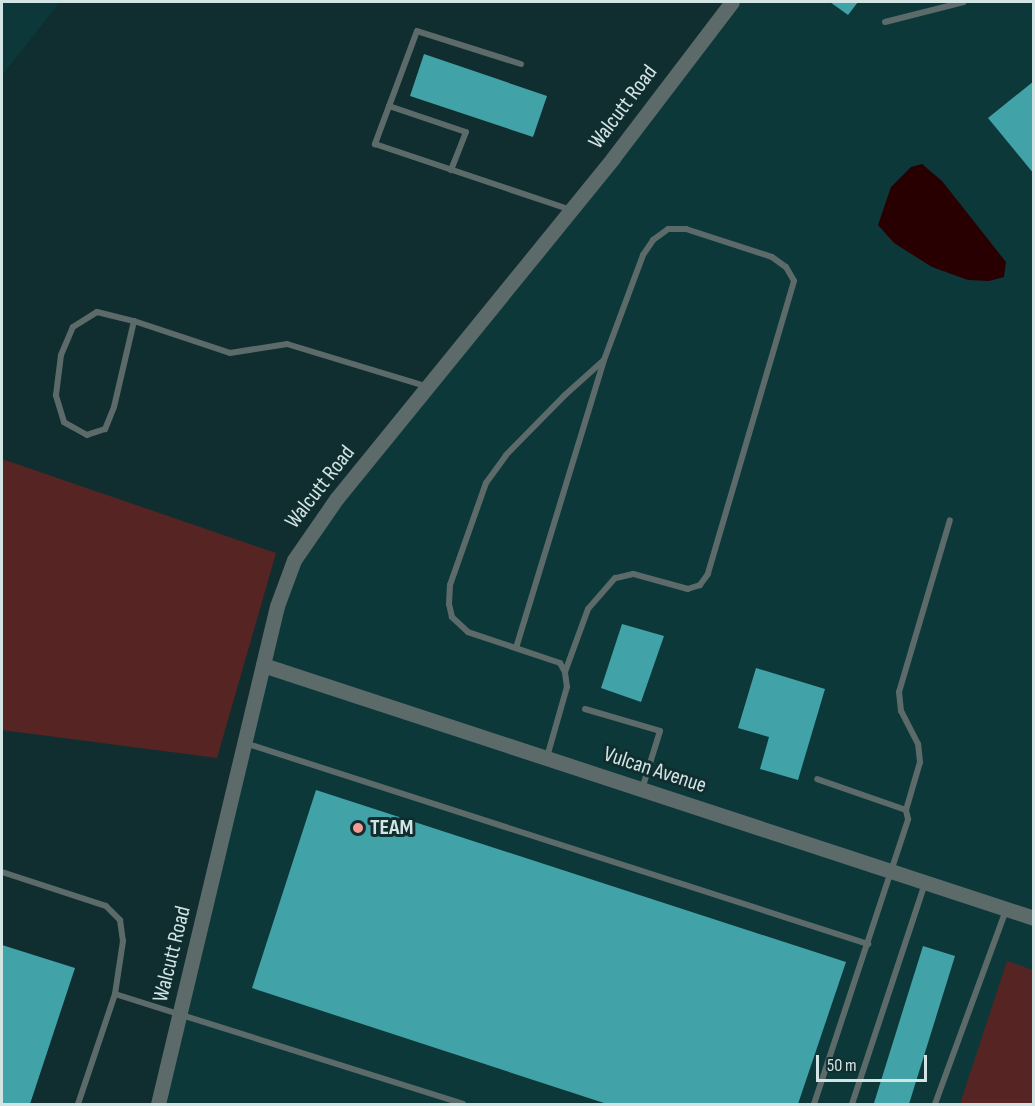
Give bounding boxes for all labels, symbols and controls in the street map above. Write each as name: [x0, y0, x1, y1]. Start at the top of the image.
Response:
street label: Walcutt Road: [583, 60, 663, 154]
street label: Walcutt Road: [279, 440, 361, 534]
street label: Vulcan Avenue: [600, 741, 710, 799]
place label: TEAM: [370, 815, 413, 841]
marker: TEAM: [351, 821, 365, 835]
street label: Walcutt Road: [147, 903, 197, 1005]
scale bar: [819, 1043, 930, 1081]
text: 50 m: [827, 1055, 857, 1076]

